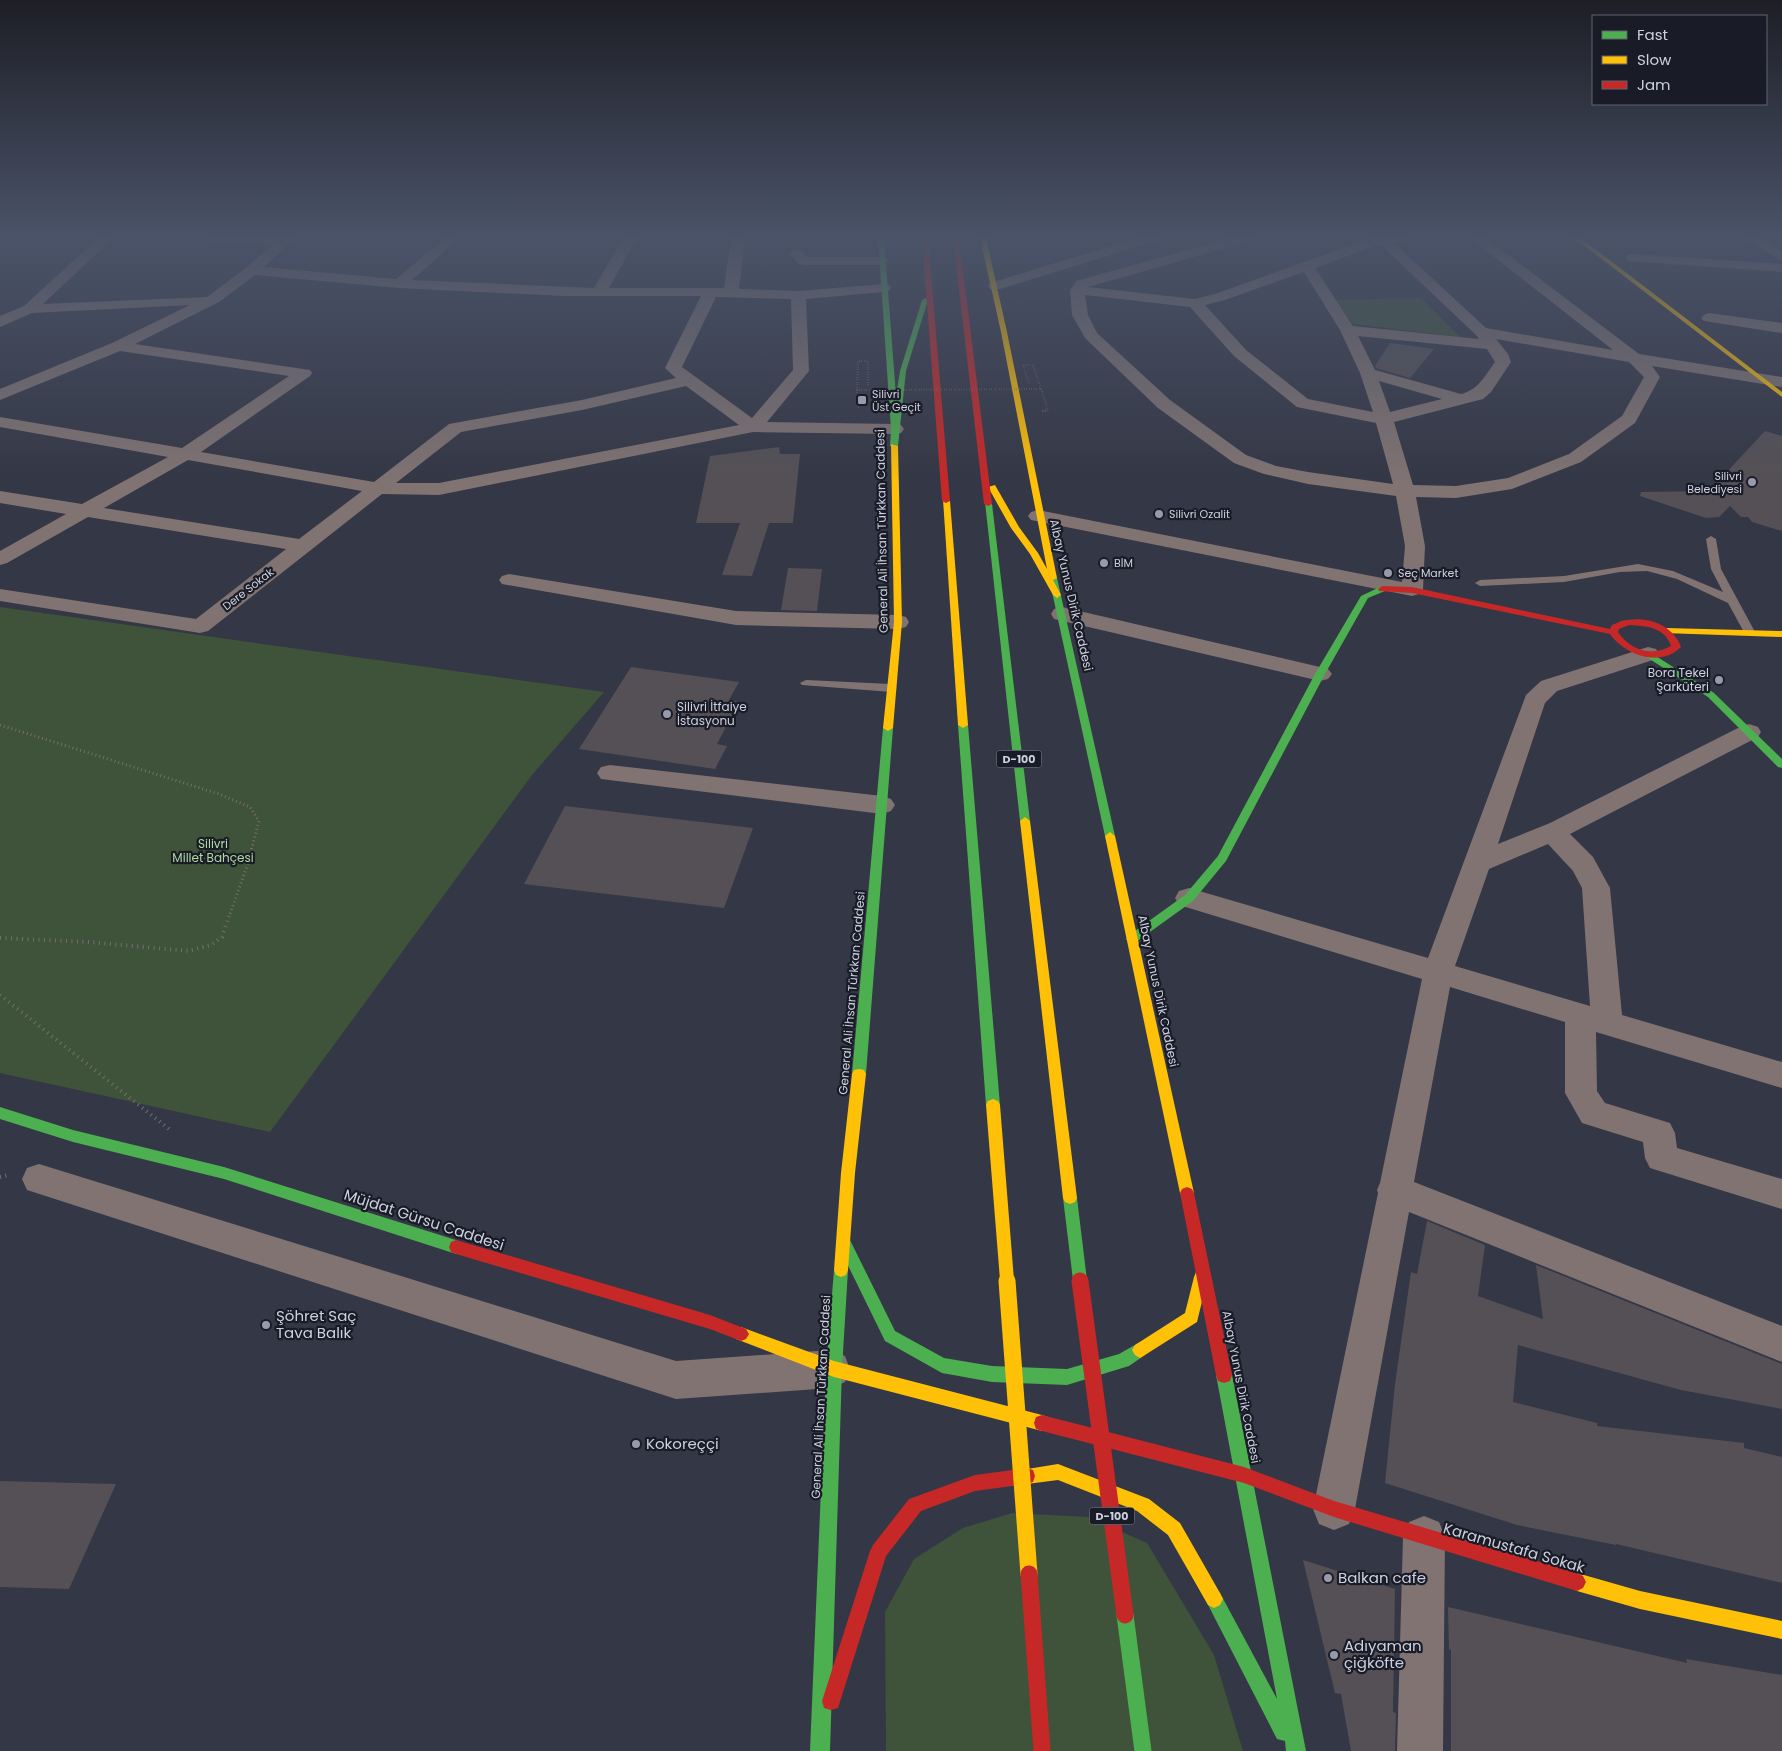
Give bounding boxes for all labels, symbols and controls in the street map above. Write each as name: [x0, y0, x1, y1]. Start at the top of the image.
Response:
legend: [1592, 15, 1767, 105]
text: Fast: [1637, 24, 1668, 45]
text: Slow: [1637, 49, 1672, 70]
text: Jam: [1637, 74, 1671, 95]
place label: Silivri Üst Geçit: [872, 386, 921, 415]
marker: Silivri Üst Geçit: [856, 394, 868, 406]
street label: General Ali İhsan Türkkan Caddesi: [871, 429, 892, 633]
place label: Silivri Belediyesi: [1687, 468, 1742, 497]
marker: Silivri Belediyesi: [1746, 476, 1758, 488]
place label: Silivri Ozalit: [1169, 506, 1230, 522]
marker: Silivri Ozalit: [1153, 508, 1165, 520]
street label: Albay Yunus Dirik Caddesi: [1046, 517, 1097, 672]
place label: BİM: [1114, 555, 1133, 571]
marker: BİM: [1098, 557, 1110, 569]
street label: Dere Sokak: [219, 564, 277, 614]
place label: Seç Market: [1398, 565, 1458, 581]
marker: Seç Market: [1382, 567, 1394, 579]
place label: Bora Tekel Şarküteri: [1648, 664, 1709, 695]
marker: Bora Tekel Şarküteri: [1713, 674, 1725, 686]
place label: Silivri İtfaiye İstasyonu: [677, 698, 747, 729]
marker: Silivri İtfaiye İstasyonu: [661, 708, 673, 720]
road number: D-100: [996, 751, 1042, 768]
park label: Silivri Millet Bahçesi: [172, 835, 254, 866]
street label: General Ali İhsan Türkkan Caddesi: [834, 891, 869, 1095]
street label: Albay Yunus Dirik Caddesi: [1134, 913, 1183, 1069]
street label: Müjdat Gürsu Caddesi: [341, 1184, 507, 1255]
street label: General Ali İhsan Türkkan Caddesi: [807, 1295, 834, 1499]
place label: Şöhret Saç Tava Balık: [276, 1305, 356, 1343]
street label: Albay Yunus Dirik Caddesi: [1218, 1309, 1265, 1465]
marker: Şöhret Saç Tava Balık: [260, 1319, 272, 1331]
place label: Kokoreççi: [646, 1433, 719, 1454]
marker: Kokoreççi: [630, 1438, 642, 1450]
road number: D-100: [1090, 1508, 1134, 1524]
street label: Karamustafa Sokak: [1441, 1517, 1588, 1578]
place label: Balkan cafe: [1338, 1567, 1426, 1588]
marker: Balkan cafe: [1322, 1572, 1334, 1584]
place label: Adıyaman çiğköfte: [1344, 1635, 1422, 1673]
marker: Adıyaman çiğköfte: [1328, 1649, 1340, 1661]

